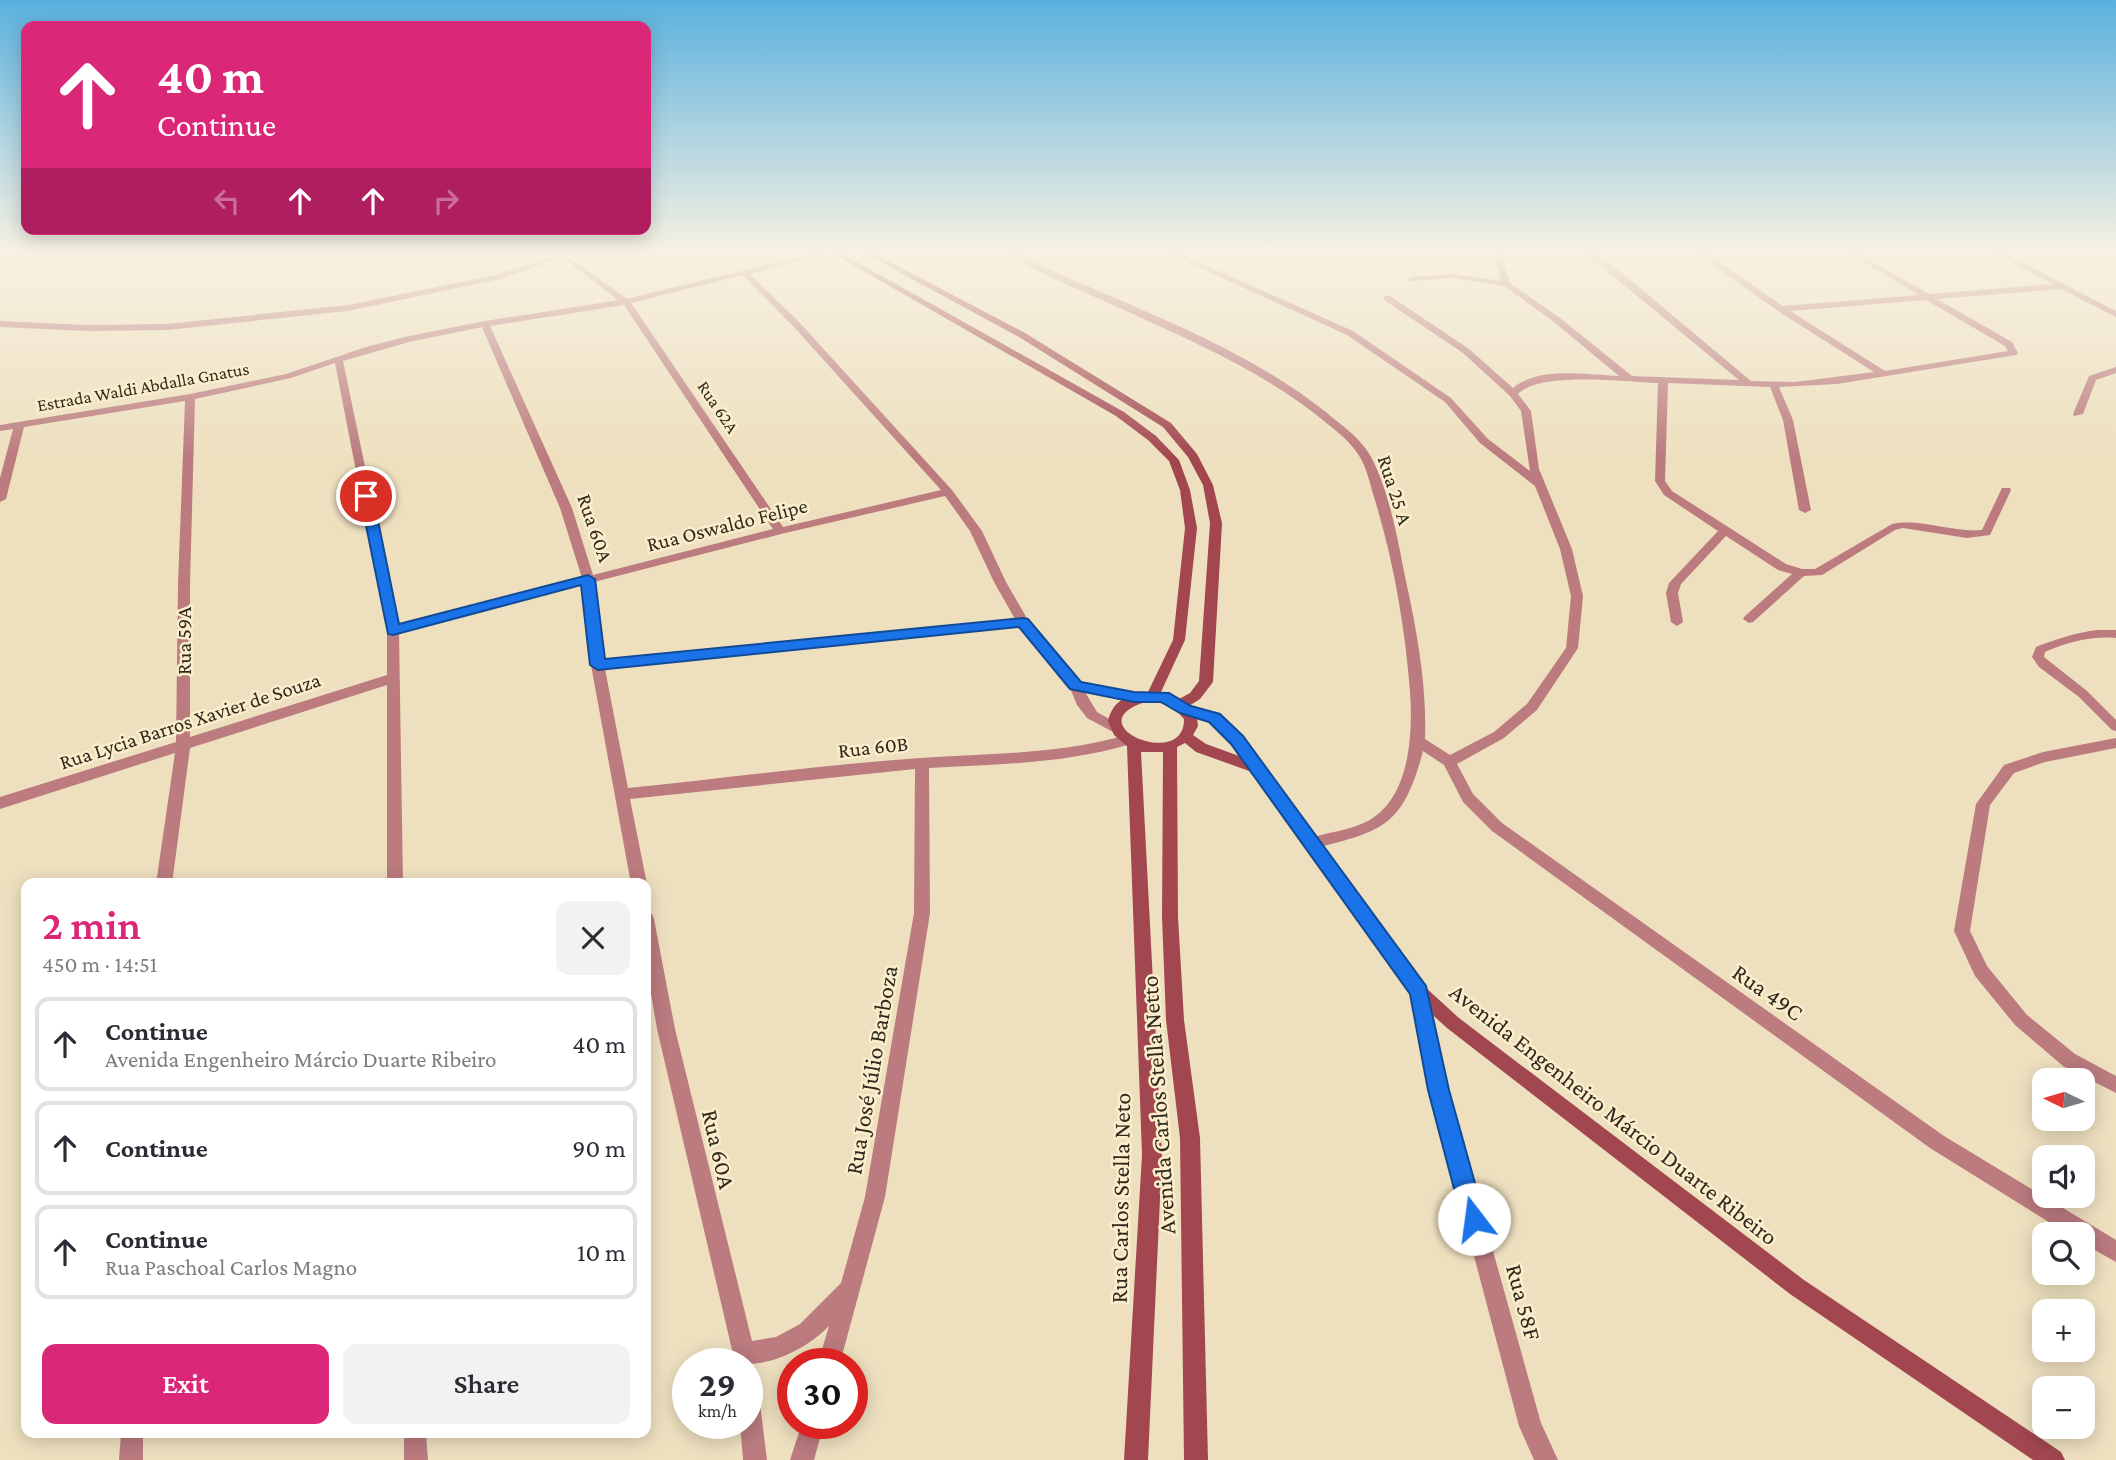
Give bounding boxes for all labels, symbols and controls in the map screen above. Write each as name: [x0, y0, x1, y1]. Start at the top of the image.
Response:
icon: ahead: [42, 49, 133, 140]
text: 40 m: [157, 49, 264, 104]
text: Continue: [157, 107, 276, 143]
icon: left: [208, 182, 246, 220]
icon: ahead: [281, 182, 319, 220]
icon: ahead: [354, 182, 392, 220]
icon: right: [427, 182, 465, 220]
street label: Estrada Waldi Abdalla Gnatus: [35, 358, 251, 416]
street label: Rua 62A: [693, 377, 743, 438]
street label: Rua 25 A: [1372, 452, 1418, 528]
pin: [336, 466, 396, 526]
icon: arrive: [347, 477, 385, 515]
street label: Rua 60A: [572, 491, 618, 565]
street label: Rua Oswaldo Felipe: [644, 493, 810, 557]
street label: Rua 59A: [172, 607, 196, 675]
street label: Rua Lycia Barros Xavier de Souza: [56, 667, 324, 775]
street label: Rua 60B: [837, 731, 909, 763]
text: 2 min: [42, 901, 141, 948]
button: close: [556, 901, 630, 975]
text: 450 m · 14:51: [42, 951, 157, 977]
street label: Rua 49C: [1728, 958, 1808, 1026]
street label: Rua José Júlio Barboza: [839, 963, 903, 1177]
street label: Avenida Carlos Stella Netto: [1135, 975, 1181, 1235]
street label: Avenida Engenheiro Márcio Duarte Ribeiro: [1445, 978, 1783, 1250]
text: Continue: [105, 1017, 208, 1046]
icon: ahead: [46, 1025, 84, 1063]
text: 40 m: [572, 1030, 626, 1059]
text: Avenida Engenheiro Márcio Duarte Ribeiro: [105, 1046, 496, 1072]
north arrow: [2032, 1068, 2095, 1130]
map controls: [2032, 1068, 2095, 1439]
street label: Rua Carlos Stella Neto: [1105, 1092, 1135, 1304]
street label: Rua 60A: [697, 1107, 741, 1192]
icon: ahead: [46, 1129, 84, 1167]
text: Continue: [105, 1134, 208, 1163]
text: 90 m: [572, 1134, 626, 1163]
button: sound: [2032, 1145, 2095, 1208]
position arrow: [1437, 1182, 1511, 1256]
button: search: [2032, 1222, 2095, 1285]
text: Continue: [105, 1225, 208, 1254]
icon: ahead: [46, 1233, 84, 1271]
text: 10 m: [577, 1238, 626, 1267]
text: Rua Paschoal Carlos Magno: [105, 1254, 357, 1280]
street label: Rua 58F: [1501, 1261, 1547, 1343]
button: +: [2032, 1299, 2095, 1362]
button: Exit: [42, 1344, 329, 1424]
button: Share: [343, 1344, 630, 1424]
speed limit sign: 30: [777, 1348, 868, 1439]
text: 29: [699, 1365, 736, 1404]
button: −: [2032, 1376, 2095, 1439]
text: km/h: [698, 1401, 737, 1421]

